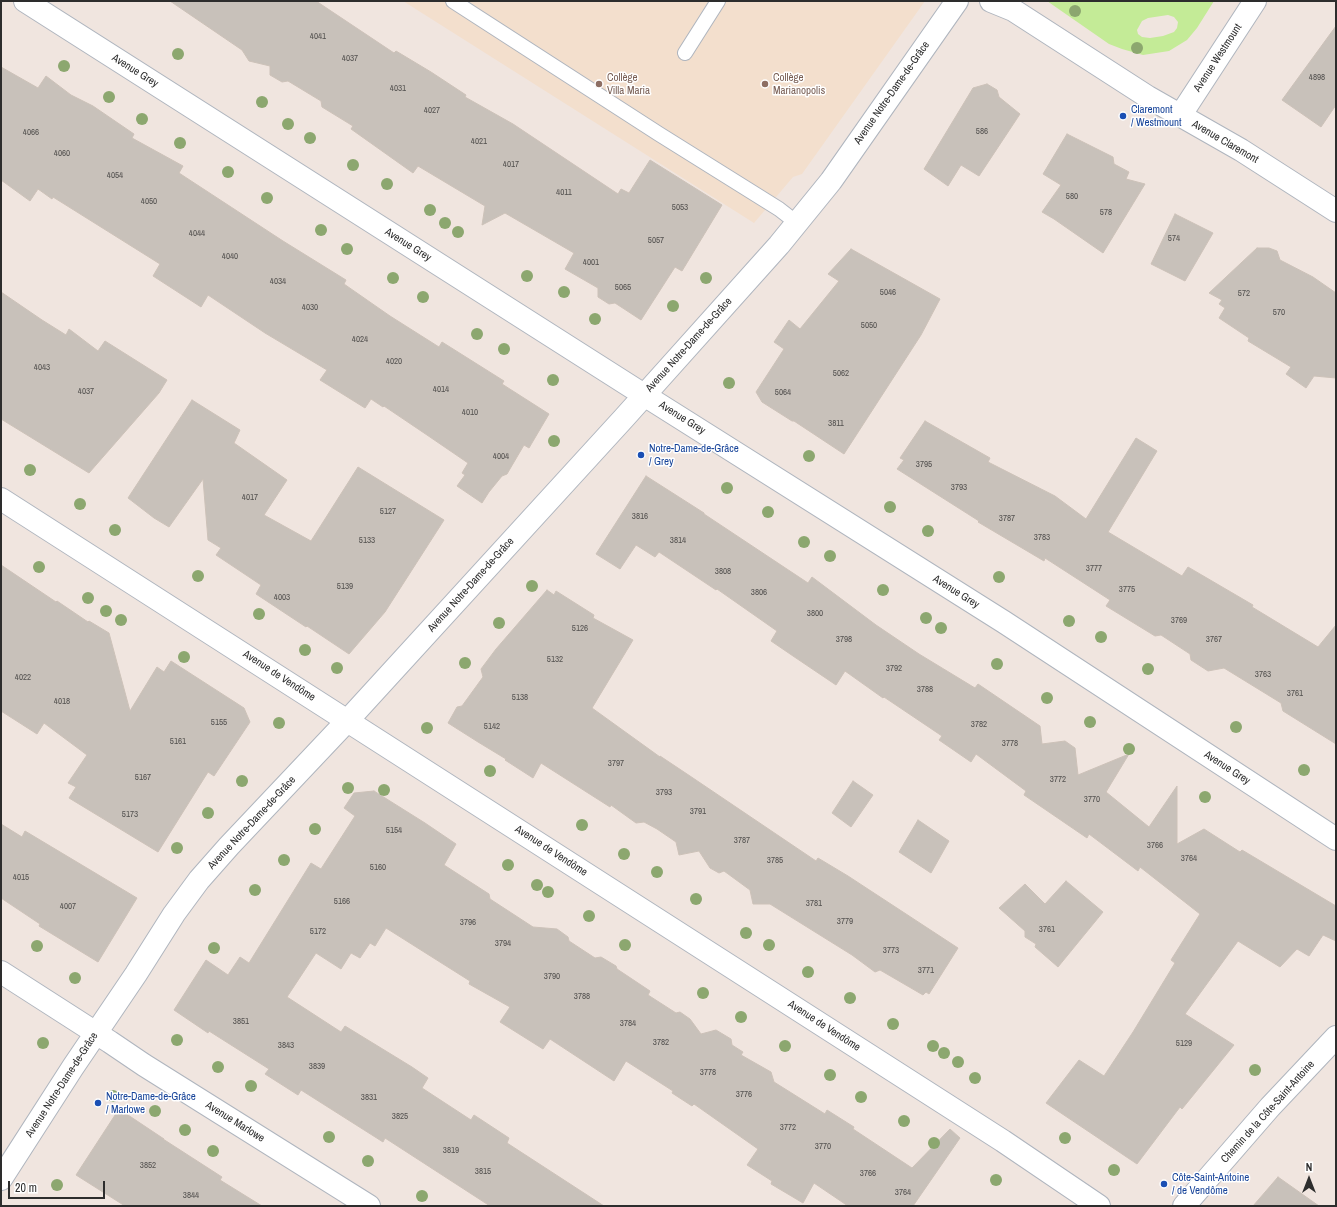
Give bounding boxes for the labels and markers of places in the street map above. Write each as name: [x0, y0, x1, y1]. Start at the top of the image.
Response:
place label: Collège Villa Maria: [607, 71, 650, 97]
place label: Collège Marianopolis: [773, 71, 825, 97]
marker: Collège Villa Maria: [594, 79, 604, 89]
marker: Collège Marianopolis: [760, 79, 770, 89]
place label: Claremont / Westmount: [1131, 103, 1181, 129]
marker: Claremont / Westmount: [1118, 111, 1128, 121]
place label: Notre-Dame-de-Grâce / Grey: [649, 442, 739, 468]
marker: Notre-Dame-de-Grâce / Grey: [636, 450, 646, 460]
place label: Notre-Dame-de-Grâce / Marlowe: [106, 1090, 196, 1116]
marker: Notre-Dame-de-Grâce / Marlowe: [93, 1098, 103, 1108]
place label: Côte-Saint-Antoine / de Vendôme: [1172, 1171, 1249, 1197]
marker: Côte-Saint-Antoine / de Vendôme: [1159, 1179, 1169, 1189]

